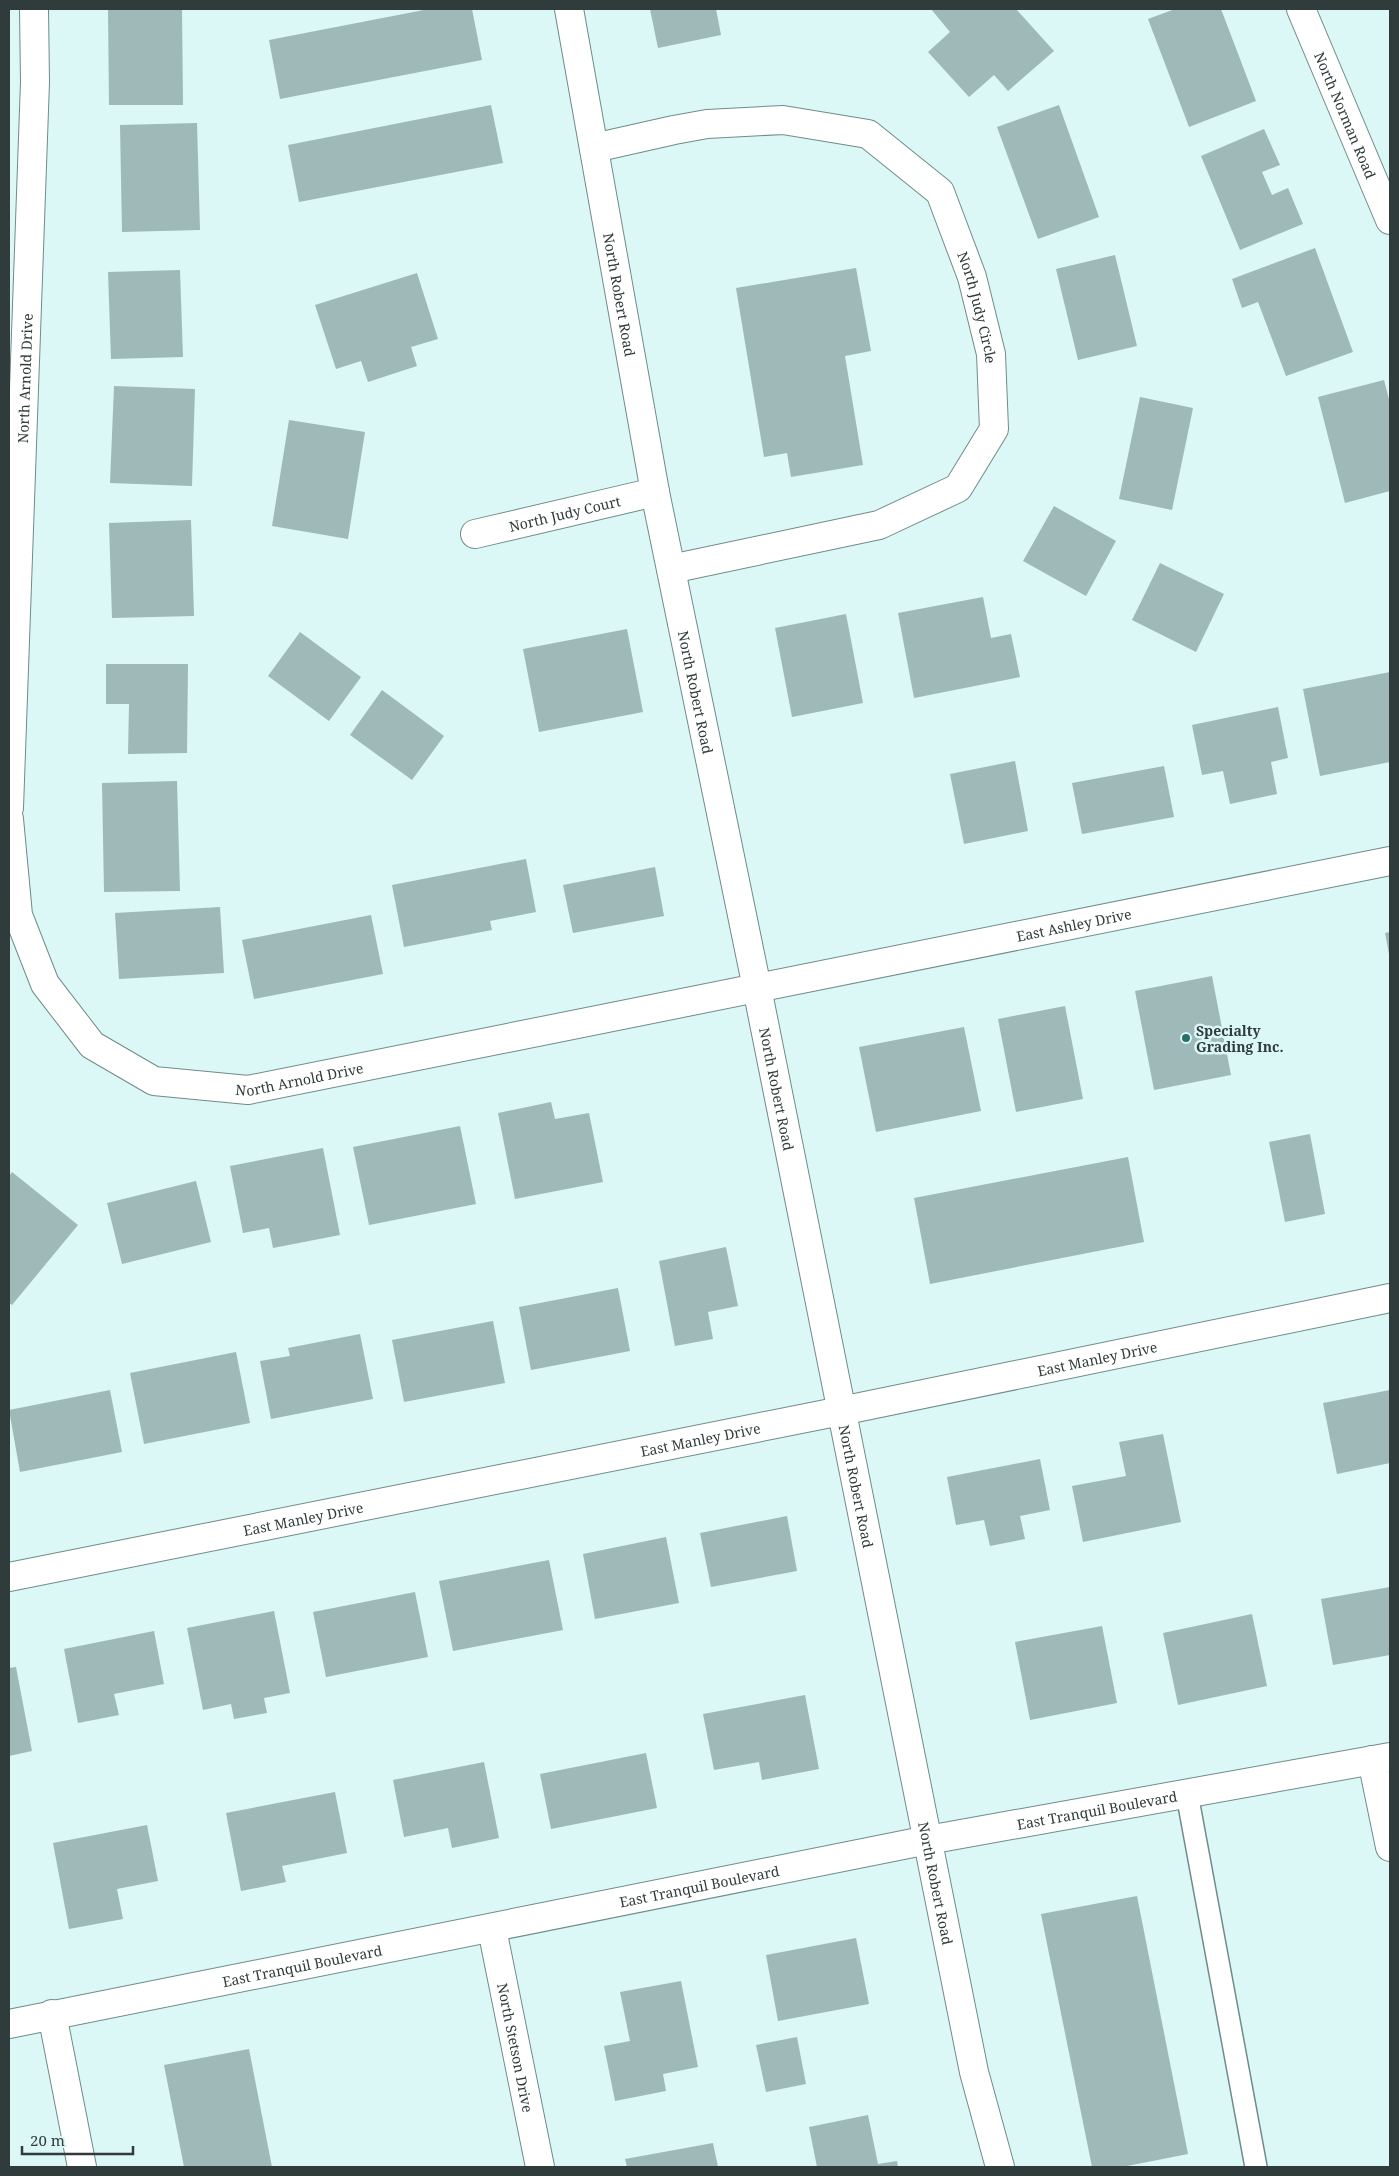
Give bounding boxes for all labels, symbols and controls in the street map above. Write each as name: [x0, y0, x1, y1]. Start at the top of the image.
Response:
street label: North Norman Road: [1311, 49, 1381, 182]
street label: North Robert Road: [600, 231, 640, 358]
street label: North Judy Circle: [954, 249, 1001, 364]
street label: North Arnold Drive: [13, 313, 36, 444]
street label: North Judy Court: [507, 491, 622, 535]
street label: North Robert Road: [674, 629, 718, 756]
street label: East Ashley Drive: [1015, 904, 1133, 945]
place label: Specialty Grading Inc.: [1196, 1021, 1284, 1056]
street label: North Robert Road: [756, 1026, 799, 1153]
marker: Specialty Grading Inc.: [1180, 1032, 1192, 1044]
street label: North Arnold Drive: [235, 1058, 365, 1100]
street label: East Manley Drive: [1036, 1337, 1159, 1380]
street label: East Manley Drive: [639, 1418, 762, 1460]
street label: North Robert Road: [835, 1423, 878, 1550]
street label: East Manley Drive: [242, 1497, 365, 1540]
street label: East Tranquil Boulevard: [1015, 1786, 1179, 1833]
street label: North Robert Road: [915, 1820, 958, 1947]
street label: East Tranquil Boulevard: [618, 1860, 781, 1911]
street label: East Tranquil Boulevard: [221, 1940, 384, 1991]
street label: North Stetson Drive: [494, 1981, 538, 2114]
scale bar: [22, 2124, 134, 2156]
text: 20 m: [30, 2130, 65, 2150]

